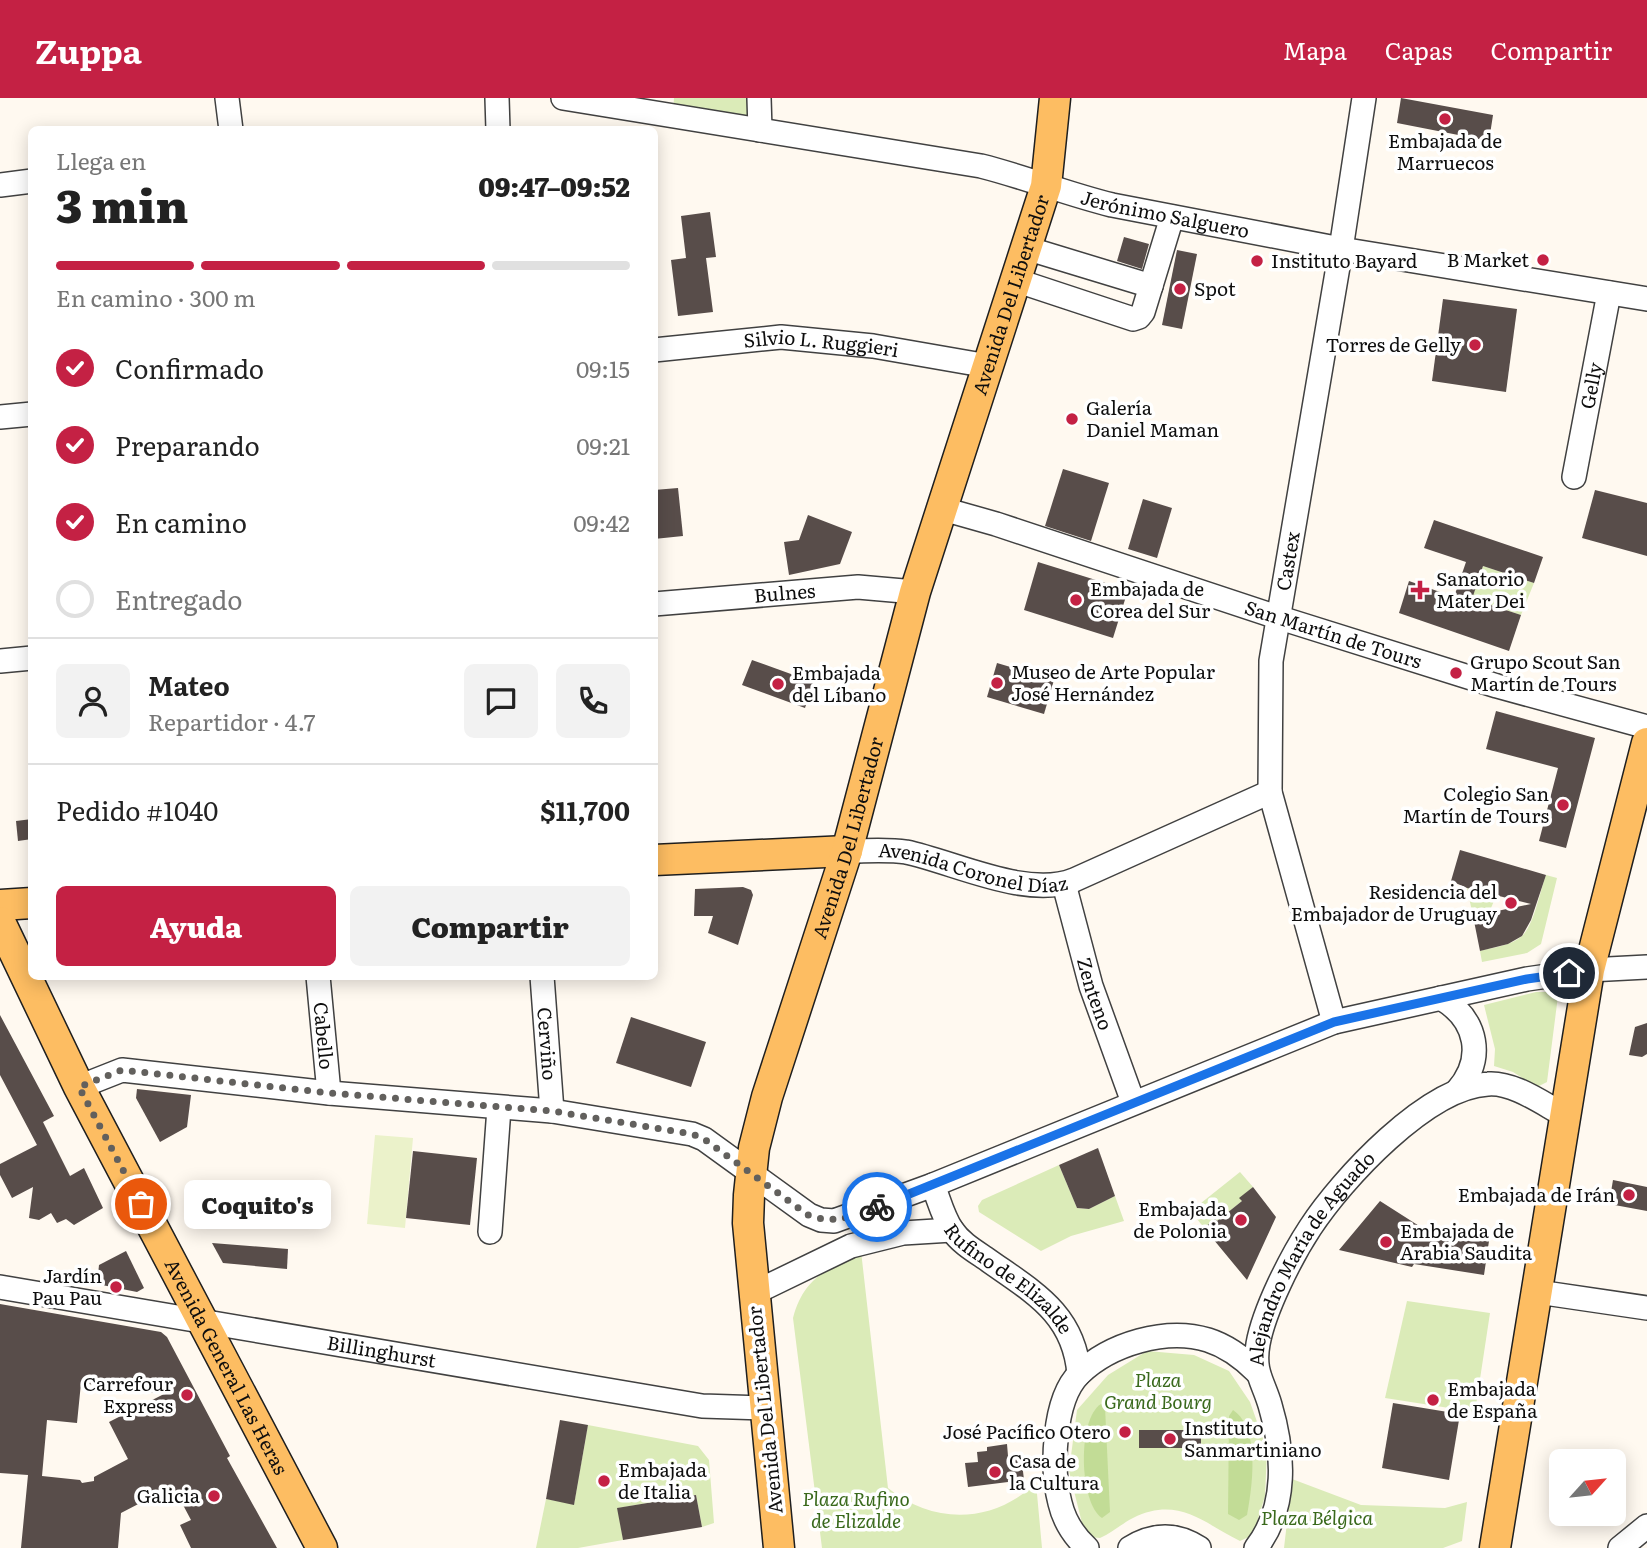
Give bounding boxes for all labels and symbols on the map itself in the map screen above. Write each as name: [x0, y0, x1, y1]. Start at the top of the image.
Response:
marker: Embajada de Marruecos: [1437, 111, 1453, 127]
place label: Embajada de Marruecos: [1388, 126, 1502, 176]
street label: Jerónimo Salguero: [1077, 182, 1252, 244]
street label: Avenida Del Libertador: [964, 191, 1055, 398]
place label: B Market: [1447, 245, 1529, 273]
place label: Instituto Bayard: [1271, 246, 1418, 274]
marker: B Market: [1535, 252, 1551, 268]
marker: Instituto Bayard: [1249, 253, 1265, 269]
place label: Spot: [1194, 274, 1236, 302]
marker: Spot: [1172, 281, 1188, 297]
street label: Silvio L. Ruggieri: [742, 322, 901, 363]
place label: Torres de Gelly: [1326, 330, 1461, 358]
marker: Torres de Gelly: [1467, 337, 1483, 353]
street label: Gelly: [1572, 360, 1609, 411]
place label: Galería Daniel Maman: [1086, 393, 1219, 443]
marker: Galería Daniel Maman: [1064, 411, 1080, 427]
street label: Castex: [1268, 529, 1306, 593]
place label: Sanatorio Mater Dei: [1436, 564, 1525, 614]
place label: Embajada de Corea del Sur: [1090, 574, 1210, 624]
street label: Bulnes: [753, 576, 817, 609]
marker: Sanatorio Mater Dei: [1410, 580, 1430, 600]
marker: Embajada de Corea del Sur: [1068, 592, 1084, 608]
street label: San Martín de Tours: [1241, 592, 1426, 675]
place label: Grupo Scout San Martín de Tours: [1470, 647, 1621, 697]
place label: Museo de Arte Popular José Hernández: [1011, 657, 1215, 707]
place label: Embajada del Líbano: [792, 658, 886, 708]
marker: Grupo Scout San Martín de Tours: [1448, 665, 1464, 681]
marker: Museo de Arte Popular José Hernández: [989, 675, 1005, 691]
marker: Embajada del Líbano: [770, 676, 786, 692]
street label: Avenida Del Libertador: [804, 734, 889, 942]
place label: Colegio San Martín de Tours: [1402, 779, 1549, 829]
marker: Colegio San Martín de Tours: [1555, 797, 1571, 813]
street label: Avenida Coronel Díaz: [878, 835, 1070, 898]
place label: Residencia del Embajador de Uruguay: [1291, 877, 1497, 927]
marker: Residencia del Embajador de Uruguay: [1503, 895, 1519, 911]
pin: [1539, 943, 1599, 1003]
street label: Zenteno: [1071, 954, 1121, 1034]
street label: Cabello: [308, 1001, 342, 1071]
street label: Cerviño: [531, 1006, 565, 1081]
street label: Alejandro María de Aguado: [1241, 1144, 1381, 1367]
courier: [842, 1172, 912, 1242]
pin: [111, 1174, 171, 1234]
callout: Coquito's: [183, 1180, 330, 1228]
place label: Embajada de Irán: [1458, 1180, 1615, 1208]
marker: Embajada de Irán: [1621, 1187, 1637, 1203]
place label: Embajada de Polonia: [1133, 1194, 1228, 1244]
marker: Embajada de Polonia: [1233, 1212, 1249, 1228]
place label: Embajada de Arabia Saudita: [1400, 1216, 1533, 1266]
street label: Rufino de Elizalde: [938, 1217, 1081, 1339]
marker: Embajada de Arabia Saudita: [1378, 1234, 1394, 1250]
street label: Avenida General Las Heras: [159, 1253, 296, 1479]
place label: Jardín Pau Pau: [32, 1261, 102, 1311]
marker: Jardín Pau Pau: [108, 1279, 124, 1295]
street label: Avenida Del Libertador: [739, 1305, 789, 1515]
street label: Billinghurst: [325, 1328, 439, 1374]
park label: Plaza Grand Bourg: [1104, 1365, 1212, 1415]
place label: Carrefour Express: [83, 1369, 173, 1419]
place label: Embajada de España: [1447, 1374, 1538, 1424]
marker: Carrefour Express: [179, 1387, 195, 1403]
marker: Embajada de España: [1425, 1392, 1441, 1408]
place label: Instituto Sanmartiniano: [1184, 1413, 1322, 1463]
place label: José Pacífico Otero: [943, 1417, 1111, 1445]
marker: José Pacífico Otero: [1117, 1424, 1133, 1440]
marker: Instituto Sanmartiniano: [1162, 1431, 1178, 1447]
place label: Casa de la Cultura: [1009, 1446, 1100, 1496]
north arrow: [1549, 1449, 1626, 1526]
place label: Embajada de Italia: [618, 1455, 708, 1505]
marker: Casa de la Cultura: [987, 1464, 1003, 1480]
marker: Embajada de Italia: [596, 1473, 612, 1489]
place label: Galicia: [137, 1481, 201, 1509]
park label: Plaza Rufino de Elizalde: [802, 1484, 910, 1534]
marker: Galicia: [206, 1488, 222, 1504]
park label: Plaza Bélgica: [1261, 1503, 1373, 1531]

